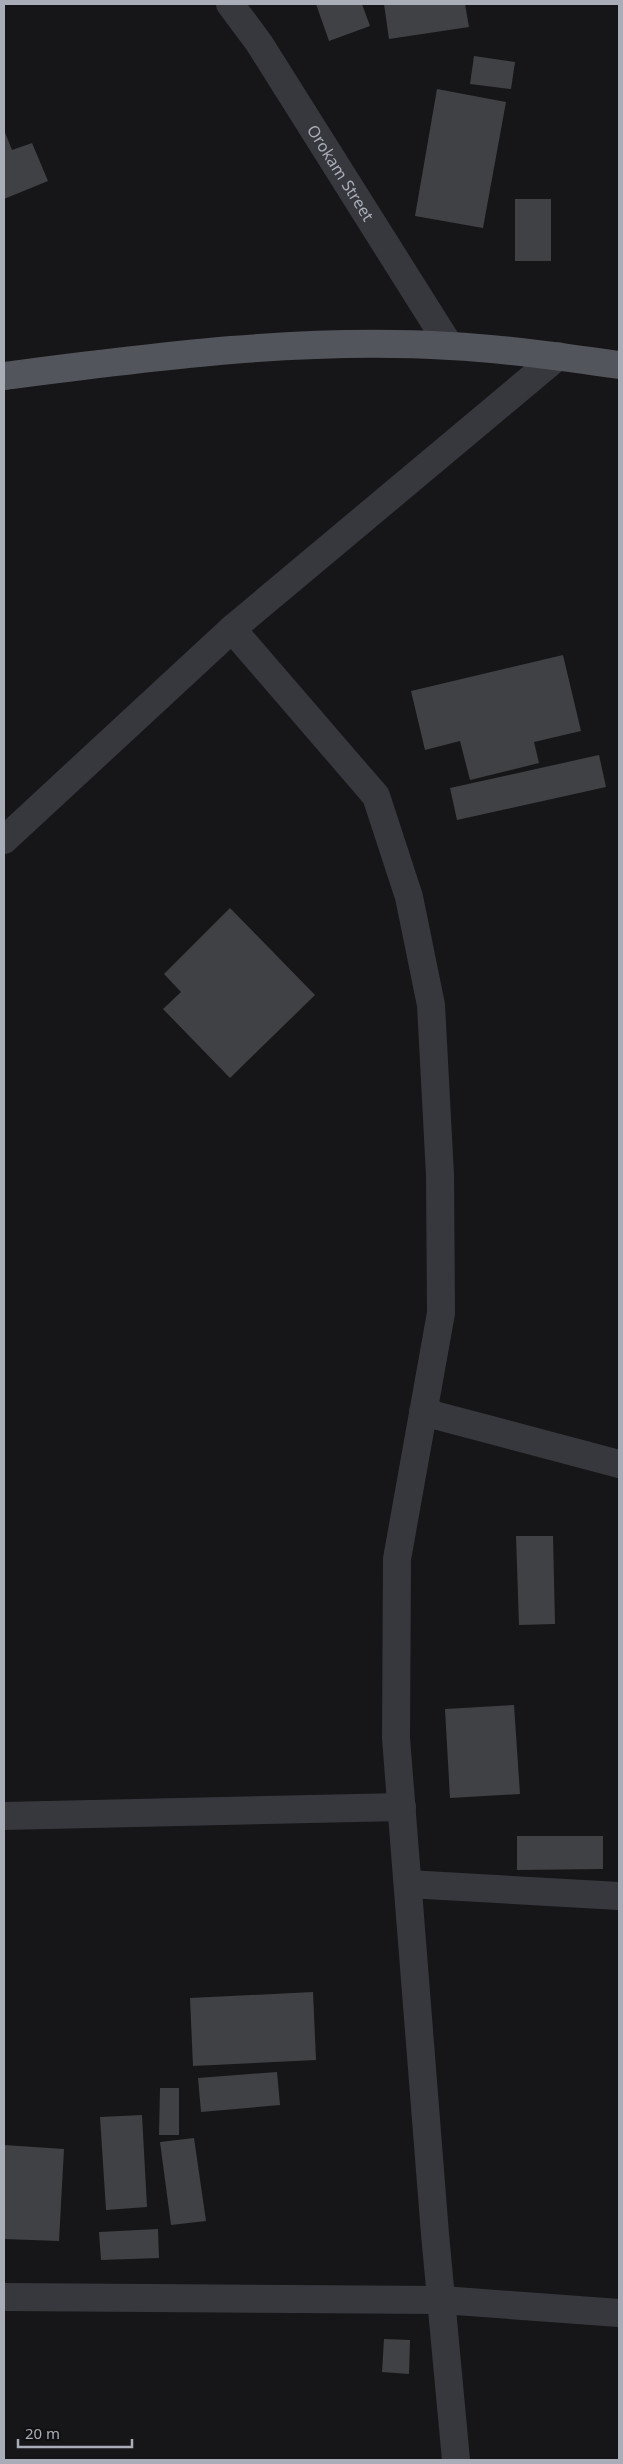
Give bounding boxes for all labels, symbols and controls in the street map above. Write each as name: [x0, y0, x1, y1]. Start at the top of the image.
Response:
street label: Orokam Street: [302, 120, 379, 225]
scale bar: [18, 2416, 131, 2448]
text: 20 m: [25, 2423, 60, 2443]

